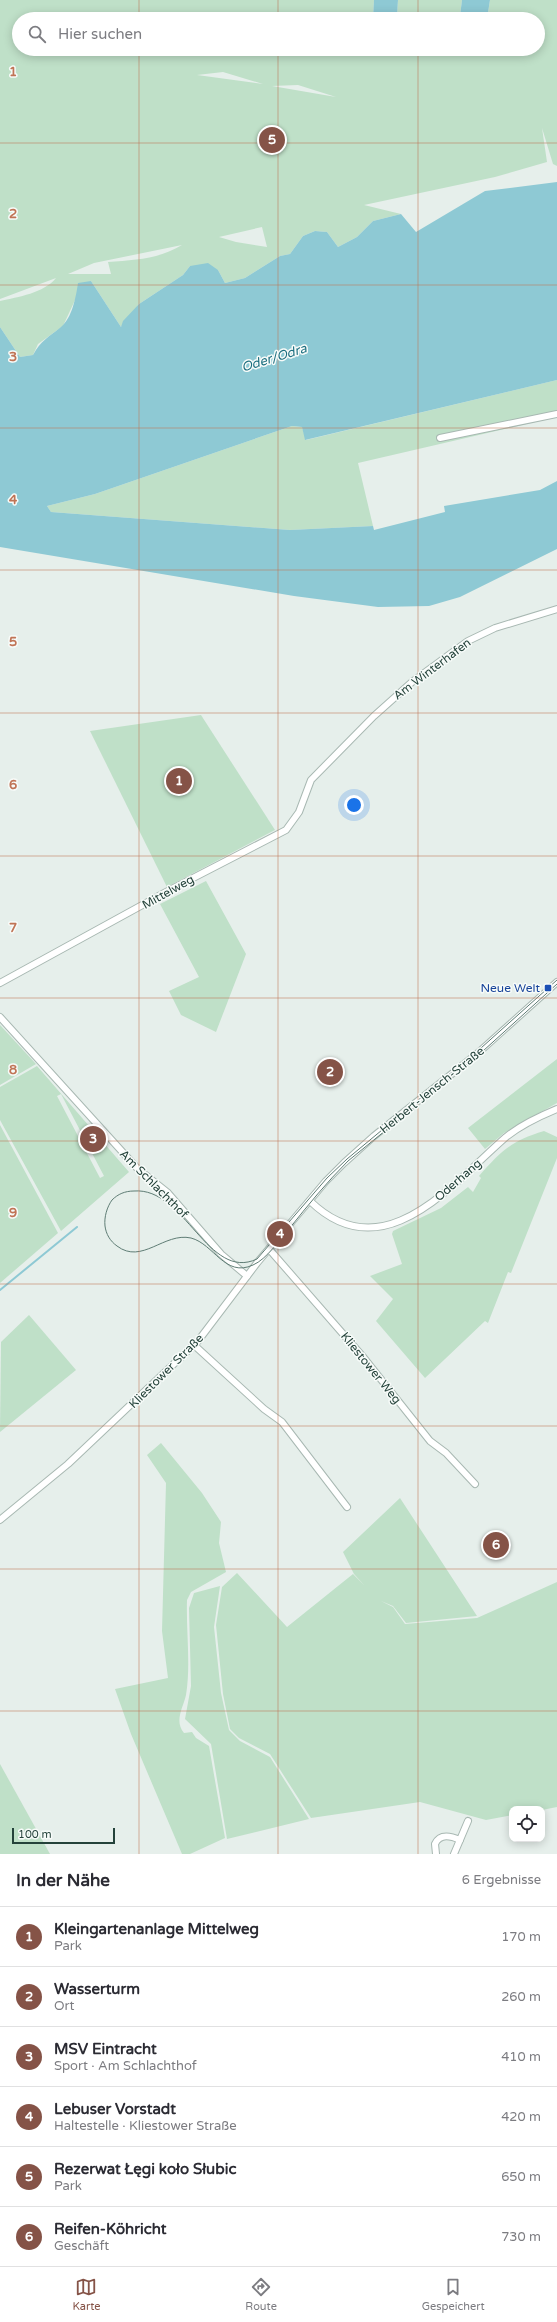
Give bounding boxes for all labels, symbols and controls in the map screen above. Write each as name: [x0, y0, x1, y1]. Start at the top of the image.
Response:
search box: [12, 12, 545, 56]
icon: search: [26, 23, 48, 45]
text: Hier suchen: [58, 25, 142, 43]
text: 1: [9, 64, 17, 80]
pin: 5: [259, 125, 285, 155]
text: 2: [9, 206, 17, 222]
water label: Oder/Odra: [239, 340, 309, 376]
text: 3: [9, 349, 17, 365]
text: 4: [9, 492, 18, 508]
text: 5: [9, 634, 17, 650]
street label: Am Winterhafen: [391, 635, 473, 703]
pin: 1: [166, 766, 192, 796]
text: 6: [9, 777, 17, 793]
your location: [344, 795, 364, 815]
street label: Mittelweg: [140, 872, 196, 912]
text: 7: [9, 920, 17, 936]
place label: Neue Welt: [481, 981, 540, 995]
marker: Neue Welt: [543, 983, 553, 993]
street label: Herbert-Jensch-Straße: [377, 1044, 487, 1136]
pin: 2: [317, 1057, 343, 1087]
text: 8: [9, 1062, 17, 1078]
pin: 3: [80, 1124, 106, 1154]
street label: Am Schlachthof: [117, 1147, 191, 1221]
street label: Oderhang: [432, 1156, 484, 1204]
text: 9: [9, 1205, 17, 1221]
pin: 4: [267, 1219, 293, 1249]
street label: Kliestower Weg: [338, 1329, 404, 1407]
street label: Kliestower Straße: [126, 1331, 206, 1411]
pin: 6: [483, 1530, 509, 1560]
map controls: [509, 1806, 545, 1842]
button: locate: [509, 1806, 545, 1842]
scale bar: [12, 1826, 115, 1845]
text: 100 m: [18, 1828, 52, 1841]
text: In der Nähe: [16, 1870, 110, 1891]
text: 6 Ergebnisse: [462, 1872, 541, 1888]
text: Kleingartenanlage Mittelweg: [54, 1920, 259, 1938]
text: 1: [25, 1929, 33, 1945]
text: 170 m: [501, 1929, 541, 1945]
text: Park: [54, 1938, 82, 1954]
text: Wasserturm: [54, 1980, 140, 1998]
text: 2: [25, 1989, 33, 2005]
text: 260 m: [501, 1989, 541, 2005]
text: Ort: [54, 1998, 74, 2014]
text: MSV Eintracht: [54, 2040, 157, 2058]
text: 3: [25, 2049, 33, 2065]
text: 410 m: [501, 2049, 541, 2065]
text: Sport · Am Schlachthof: [54, 2058, 197, 2074]
text: Lebuser Vorstadt: [54, 2100, 176, 2118]
text: 4: [25, 2109, 33, 2125]
text: 420 m: [501, 2109, 541, 2125]
text: Haltestelle · Kliestower Straße: [54, 2118, 237, 2134]
text: Rezerwat Łęgi koło Słubic: [54, 2160, 236, 2178]
text: 5: [25, 2169, 33, 2185]
text: 650 m: [501, 2169, 541, 2185]
text: Park: [54, 2178, 82, 2194]
text: Reifen-Köhricht: [54, 2220, 166, 2238]
text: 6: [25, 2229, 33, 2245]
text: 730 m: [501, 2229, 541, 2245]
text: Geschäft: [54, 2238, 109, 2254]
tab: Karte: [72, 2276, 101, 2313]
tab: Route: [245, 2276, 277, 2313]
tab: Gespeichert: [422, 2276, 485, 2313]

